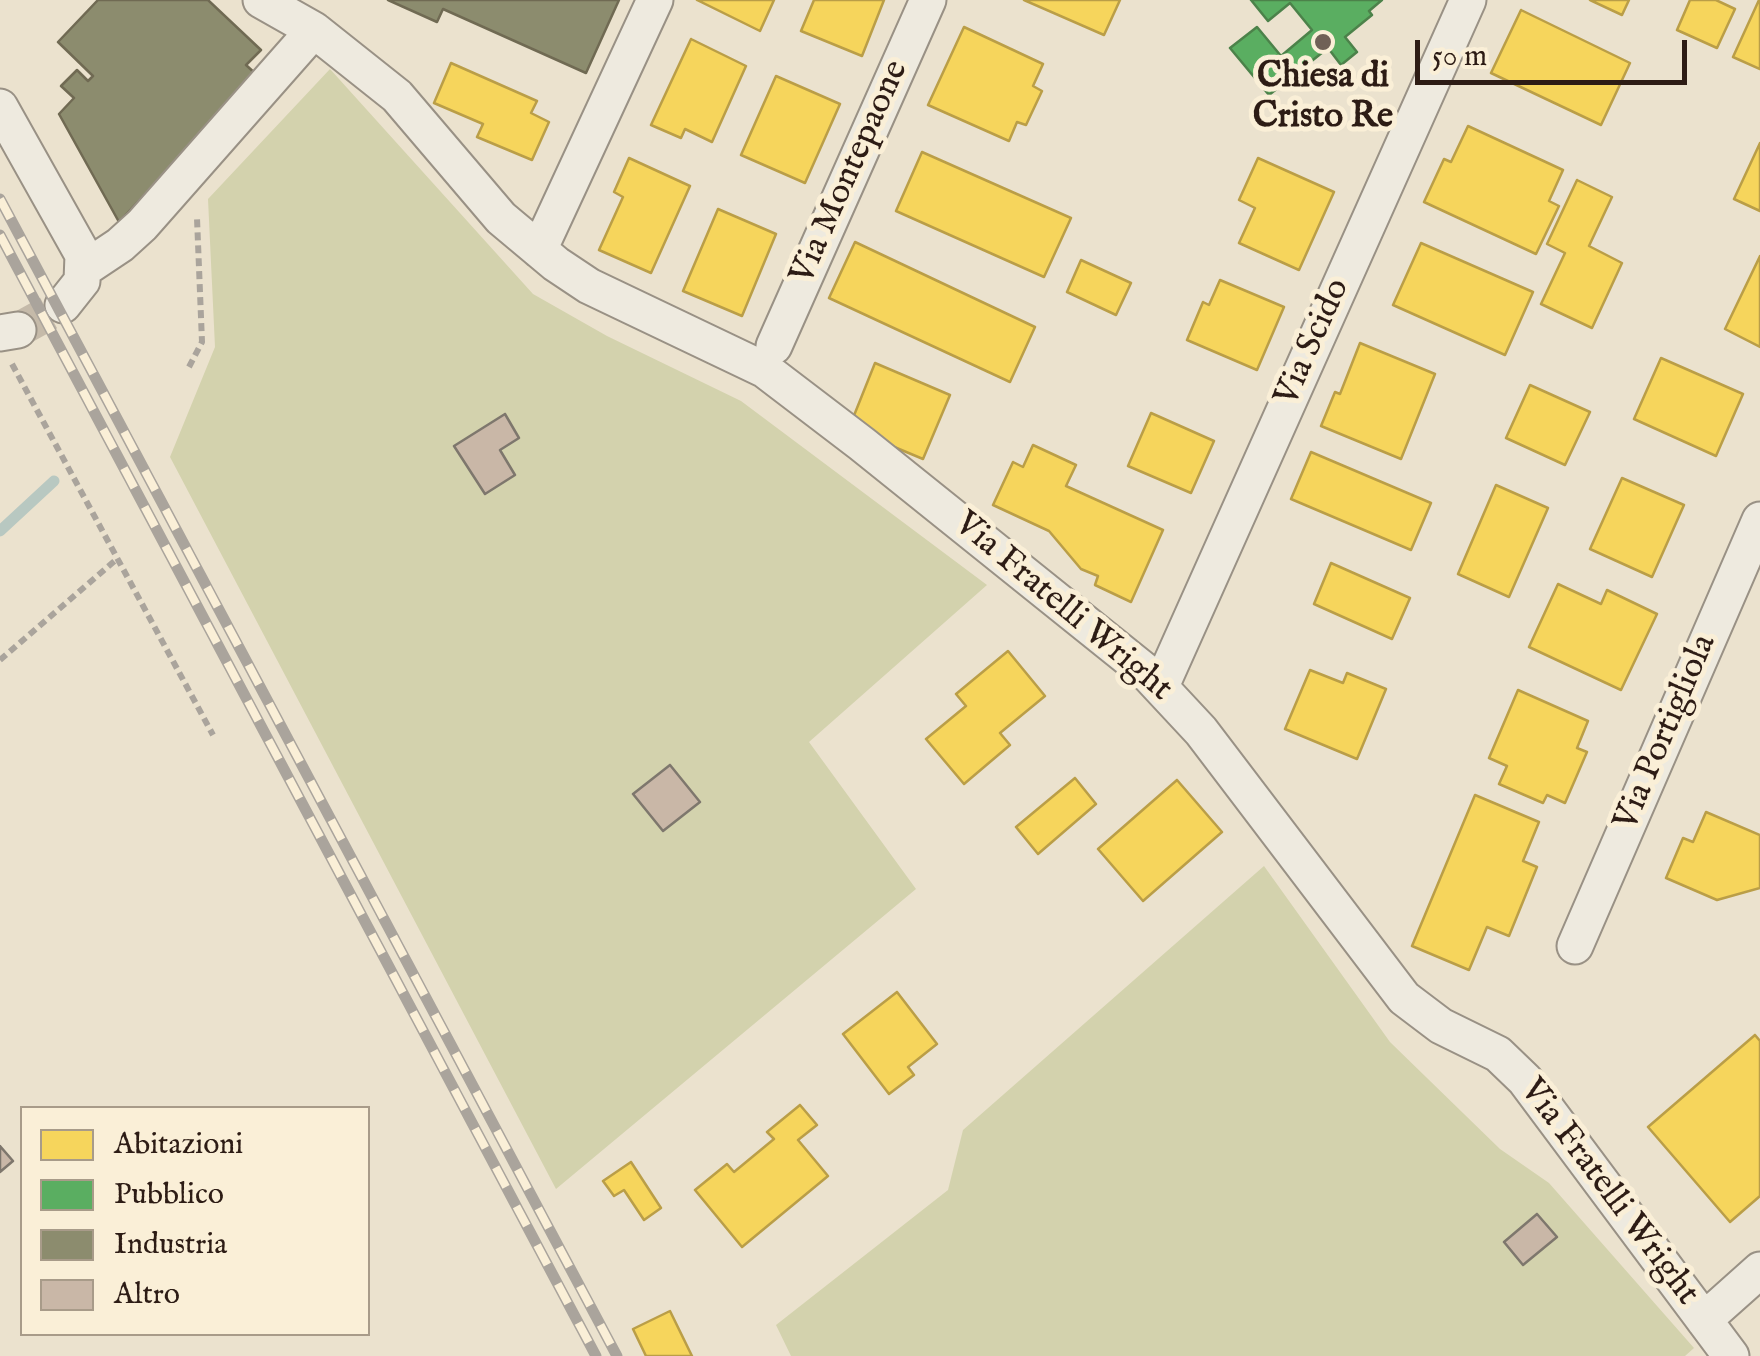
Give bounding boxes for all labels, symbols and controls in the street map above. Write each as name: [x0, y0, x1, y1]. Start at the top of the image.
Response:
scale bar: [1420, 20, 1692, 82]
marker: Chiesa di Cristo Re: [1312, 31, 1334, 53]
text: 50 m: [1432, 38, 1487, 76]
street label: Via Montepaone: [783, 55, 919, 291]
place label: Chiesa di Cristo Re: [1253, 58, 1393, 140]
street label: Via Scido: [1267, 273, 1361, 413]
street label: Via Fratelli Wright: [944, 504, 1180, 712]
street label: Via Portigliola: [1607, 629, 1727, 837]
street label: Via Fratelli Wright: [1509, 1072, 1707, 1314]
legend: [20, 1106, 370, 1336]
text: Abitazioni: [114, 1126, 243, 1164]
text: Pubblico: [114, 1176, 224, 1214]
text: Industria: [114, 1226, 227, 1264]
text: Altro: [114, 1276, 180, 1314]

